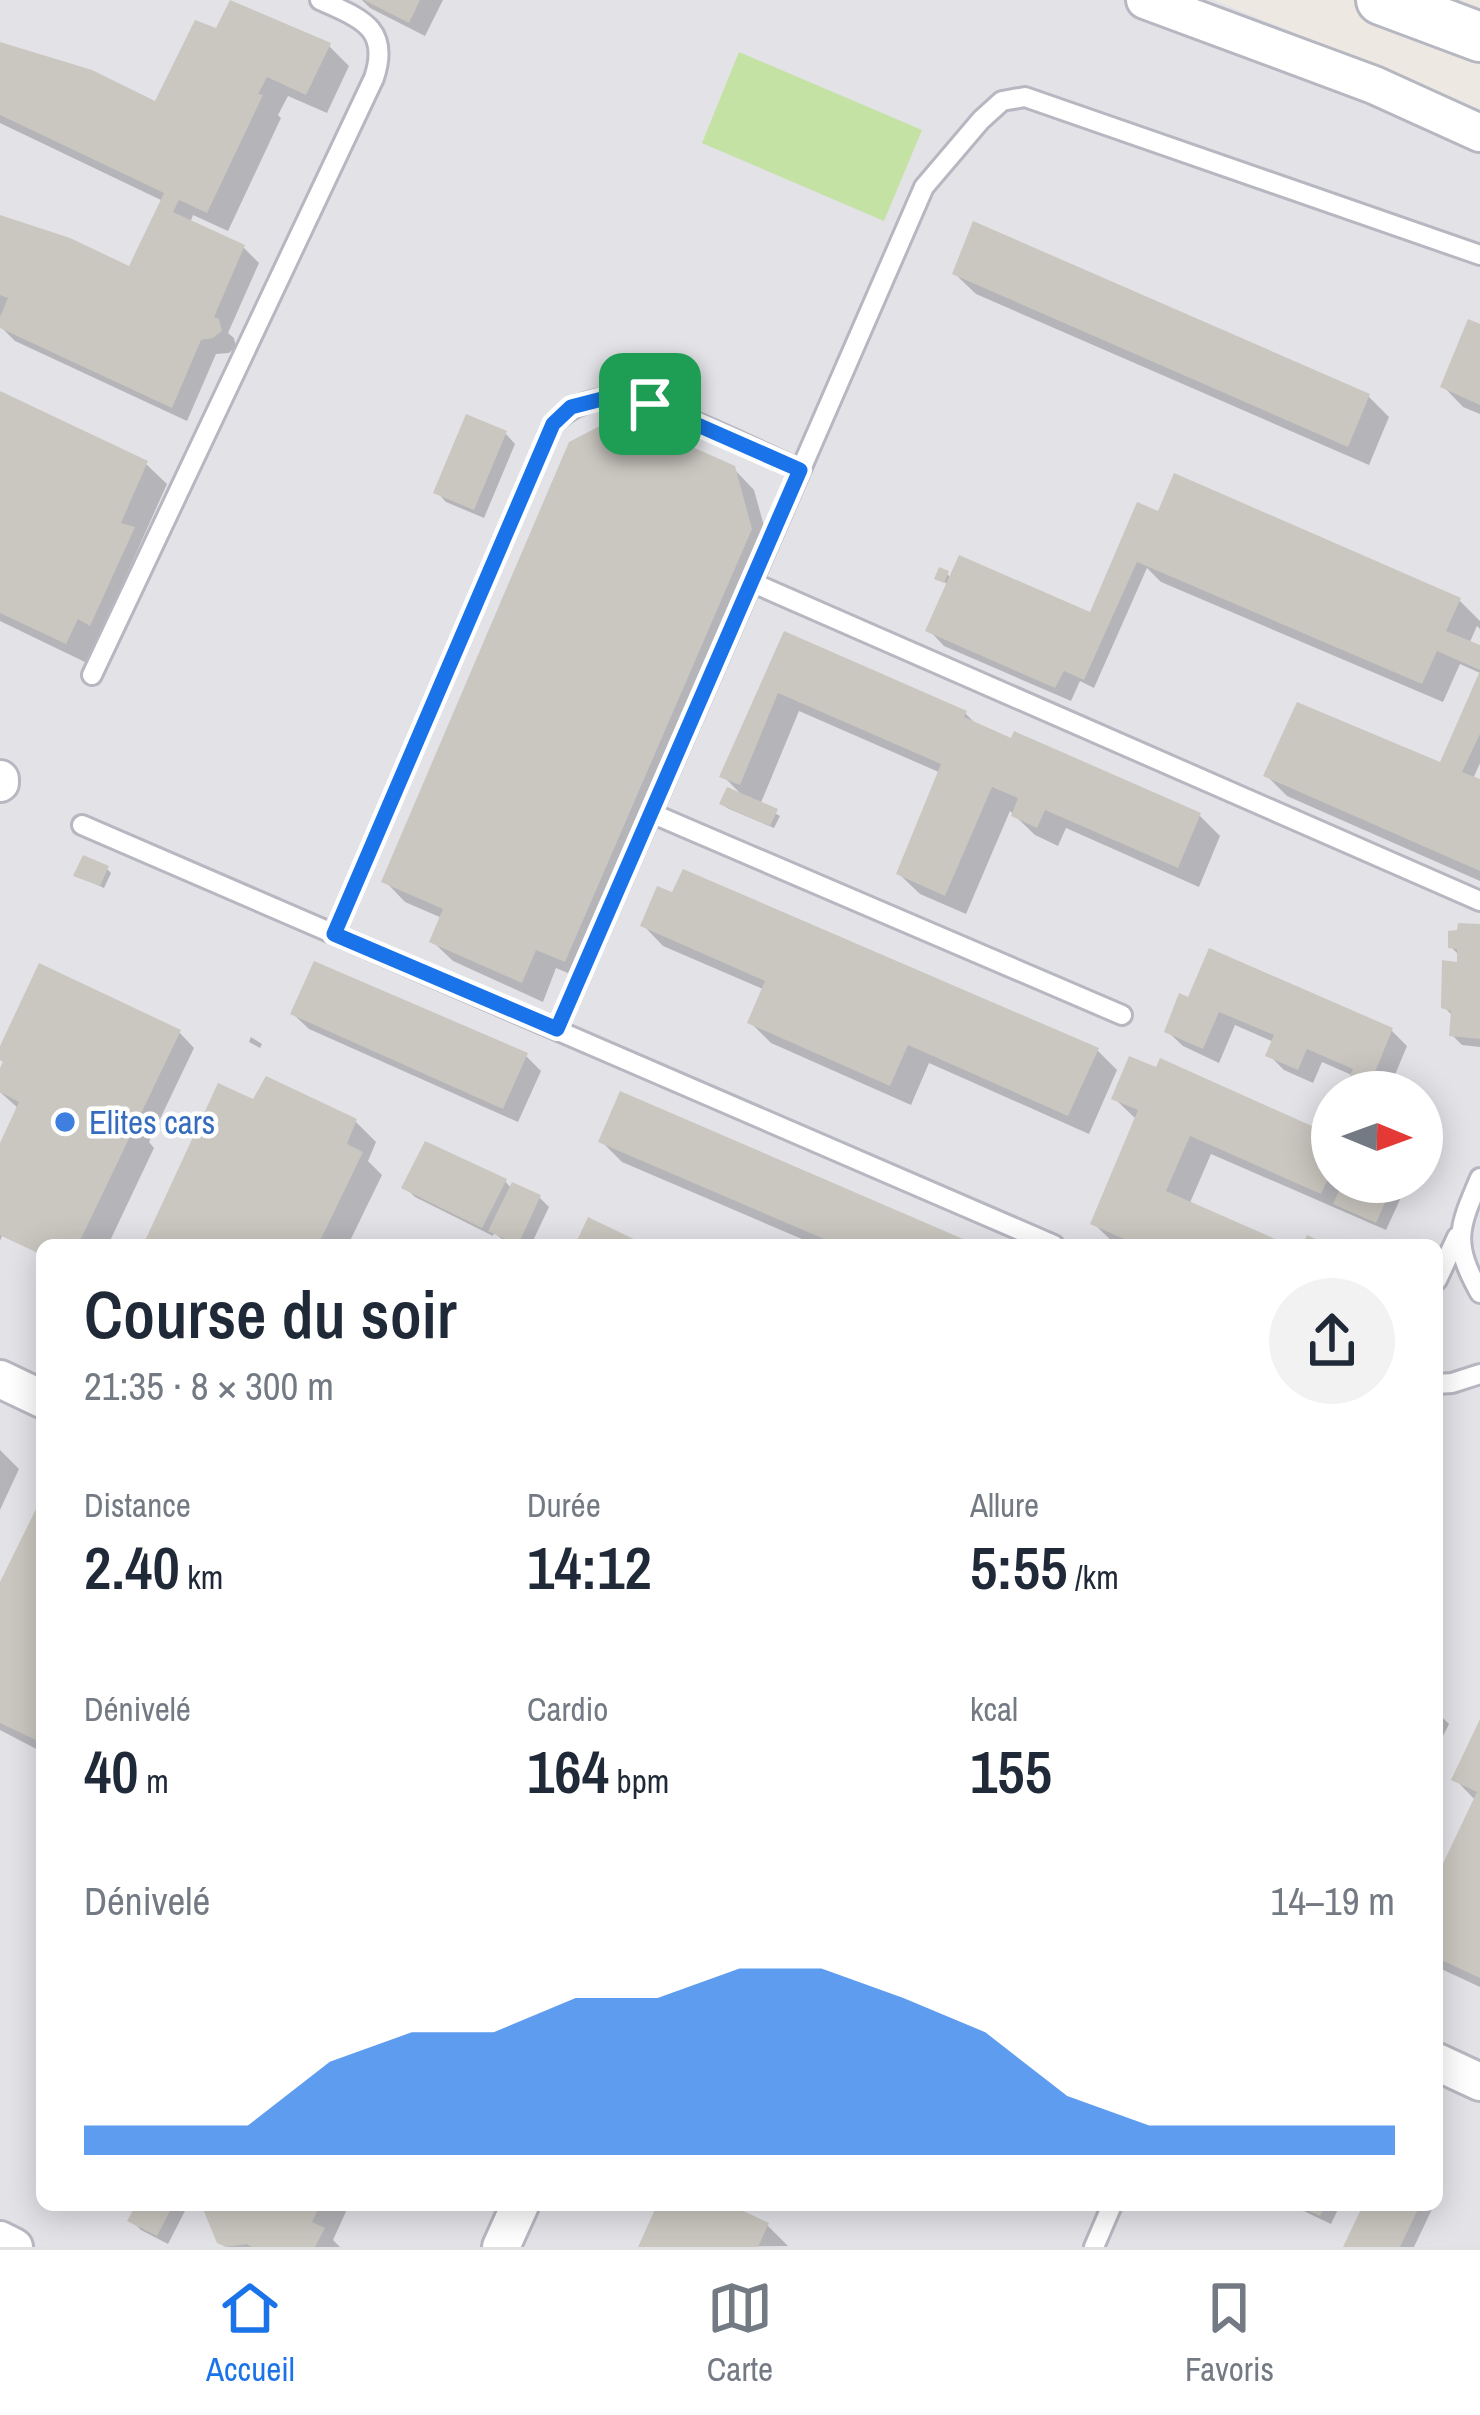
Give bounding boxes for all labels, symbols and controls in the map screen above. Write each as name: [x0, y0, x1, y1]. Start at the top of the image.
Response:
pin: [599, 353, 701, 455]
icon: arrive: [617, 371, 683, 437]
north arrow: [1311, 1071, 1443, 1203]
map controls: [1311, 1071, 1443, 1203]
place label: Elites cars: [89, 1100, 215, 1144]
marker: Elites cars: [52, 1109, 78, 1135]
text: Course du soir: [84, 1270, 457, 1359]
button: share: [1269, 1278, 1395, 1404]
text: 21:35 · 8 × 300 m: [84, 1360, 334, 1412]
text: Distance: [84, 1483, 191, 1527]
text: Durée: [527, 1483, 601, 1527]
text: Allure: [970, 1483, 1039, 1527]
text: 2.40: [84, 1527, 180, 1608]
text: 14:12: [527, 1527, 652, 1608]
text: 5:55: [970, 1527, 1068, 1608]
text: km: [180, 1555, 223, 1599]
text: /km: [1068, 1555, 1119, 1599]
text: Dénivelé: [84, 1687, 191, 1731]
text: Cardio: [527, 1687, 608, 1731]
text: kcal: [970, 1687, 1018, 1731]
text: 40: [84, 1731, 139, 1812]
text: 164: [527, 1731, 609, 1812]
text: 155: [970, 1731, 1052, 1812]
text: m: [139, 1759, 169, 1803]
text: bpm: [609, 1759, 669, 1803]
text: Dénivelé: [84, 1875, 210, 1927]
text: 14–19 m: [1271, 1875, 1395, 1927]
tab: Accueil: [206, 2275, 295, 2391]
tab: Carte: [707, 2275, 773, 2391]
tab: Favoris: [1185, 2275, 1274, 2391]

